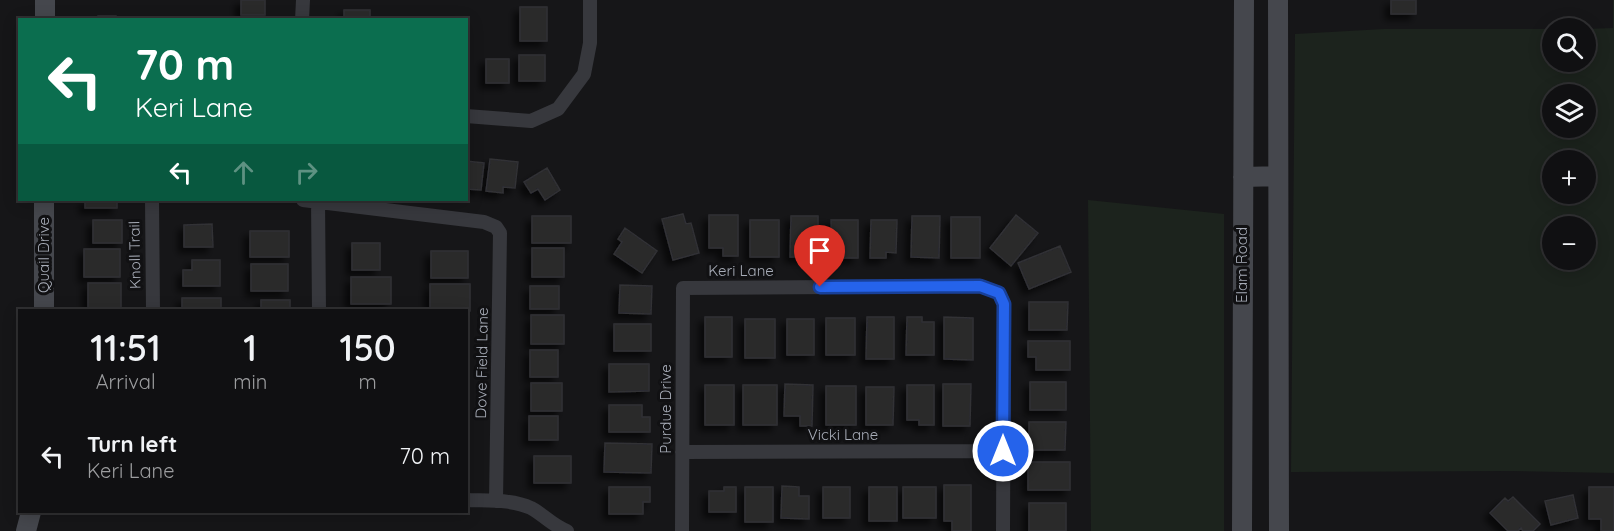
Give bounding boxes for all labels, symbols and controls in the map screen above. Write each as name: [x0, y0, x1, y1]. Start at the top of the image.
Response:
map controls: [1542, 18, 1596, 270]
button: search: [1542, 18, 1596, 72]
text: 70 m: [135, 38, 234, 91]
icon: left: [36, 42, 114, 120]
button: layers: [1542, 84, 1596, 138]
text: Keri Lane: [135, 90, 253, 124]
button: +: [1542, 150, 1596, 204]
icon: left: [164, 156, 197, 189]
icon: ahead: [227, 156, 260, 189]
icon: right: [290, 156, 323, 189]
button: −: [1542, 216, 1596, 270]
street label: Quail Drive: [34, 217, 53, 293]
street label: Knoll Trail: [124, 221, 145, 289]
pin: [794, 225, 845, 287]
street label: Elam Road: [1232, 227, 1251, 303]
icon: arrive: [803, 234, 836, 267]
street label: Keri Lane: [708, 261, 774, 280]
street label: Dove Field Lane: [471, 307, 492, 419]
text: 11:51: [90, 325, 161, 370]
text: 1: [243, 325, 257, 370]
text: 150: [340, 325, 396, 370]
street label: Purdue Drive: [656, 364, 675, 454]
text: Arrival: [96, 369, 156, 394]
text: min: [233, 369, 267, 394]
text: m: [359, 369, 377, 394]
position arrow: [971, 419, 1035, 483]
street label: Vicki Lane: [808, 425, 878, 444]
text: Turn left: [87, 430, 177, 458]
icon: left: [36, 440, 69, 473]
text: 70 m: [400, 442, 450, 470]
text: Keri Lane: [87, 458, 174, 483]

